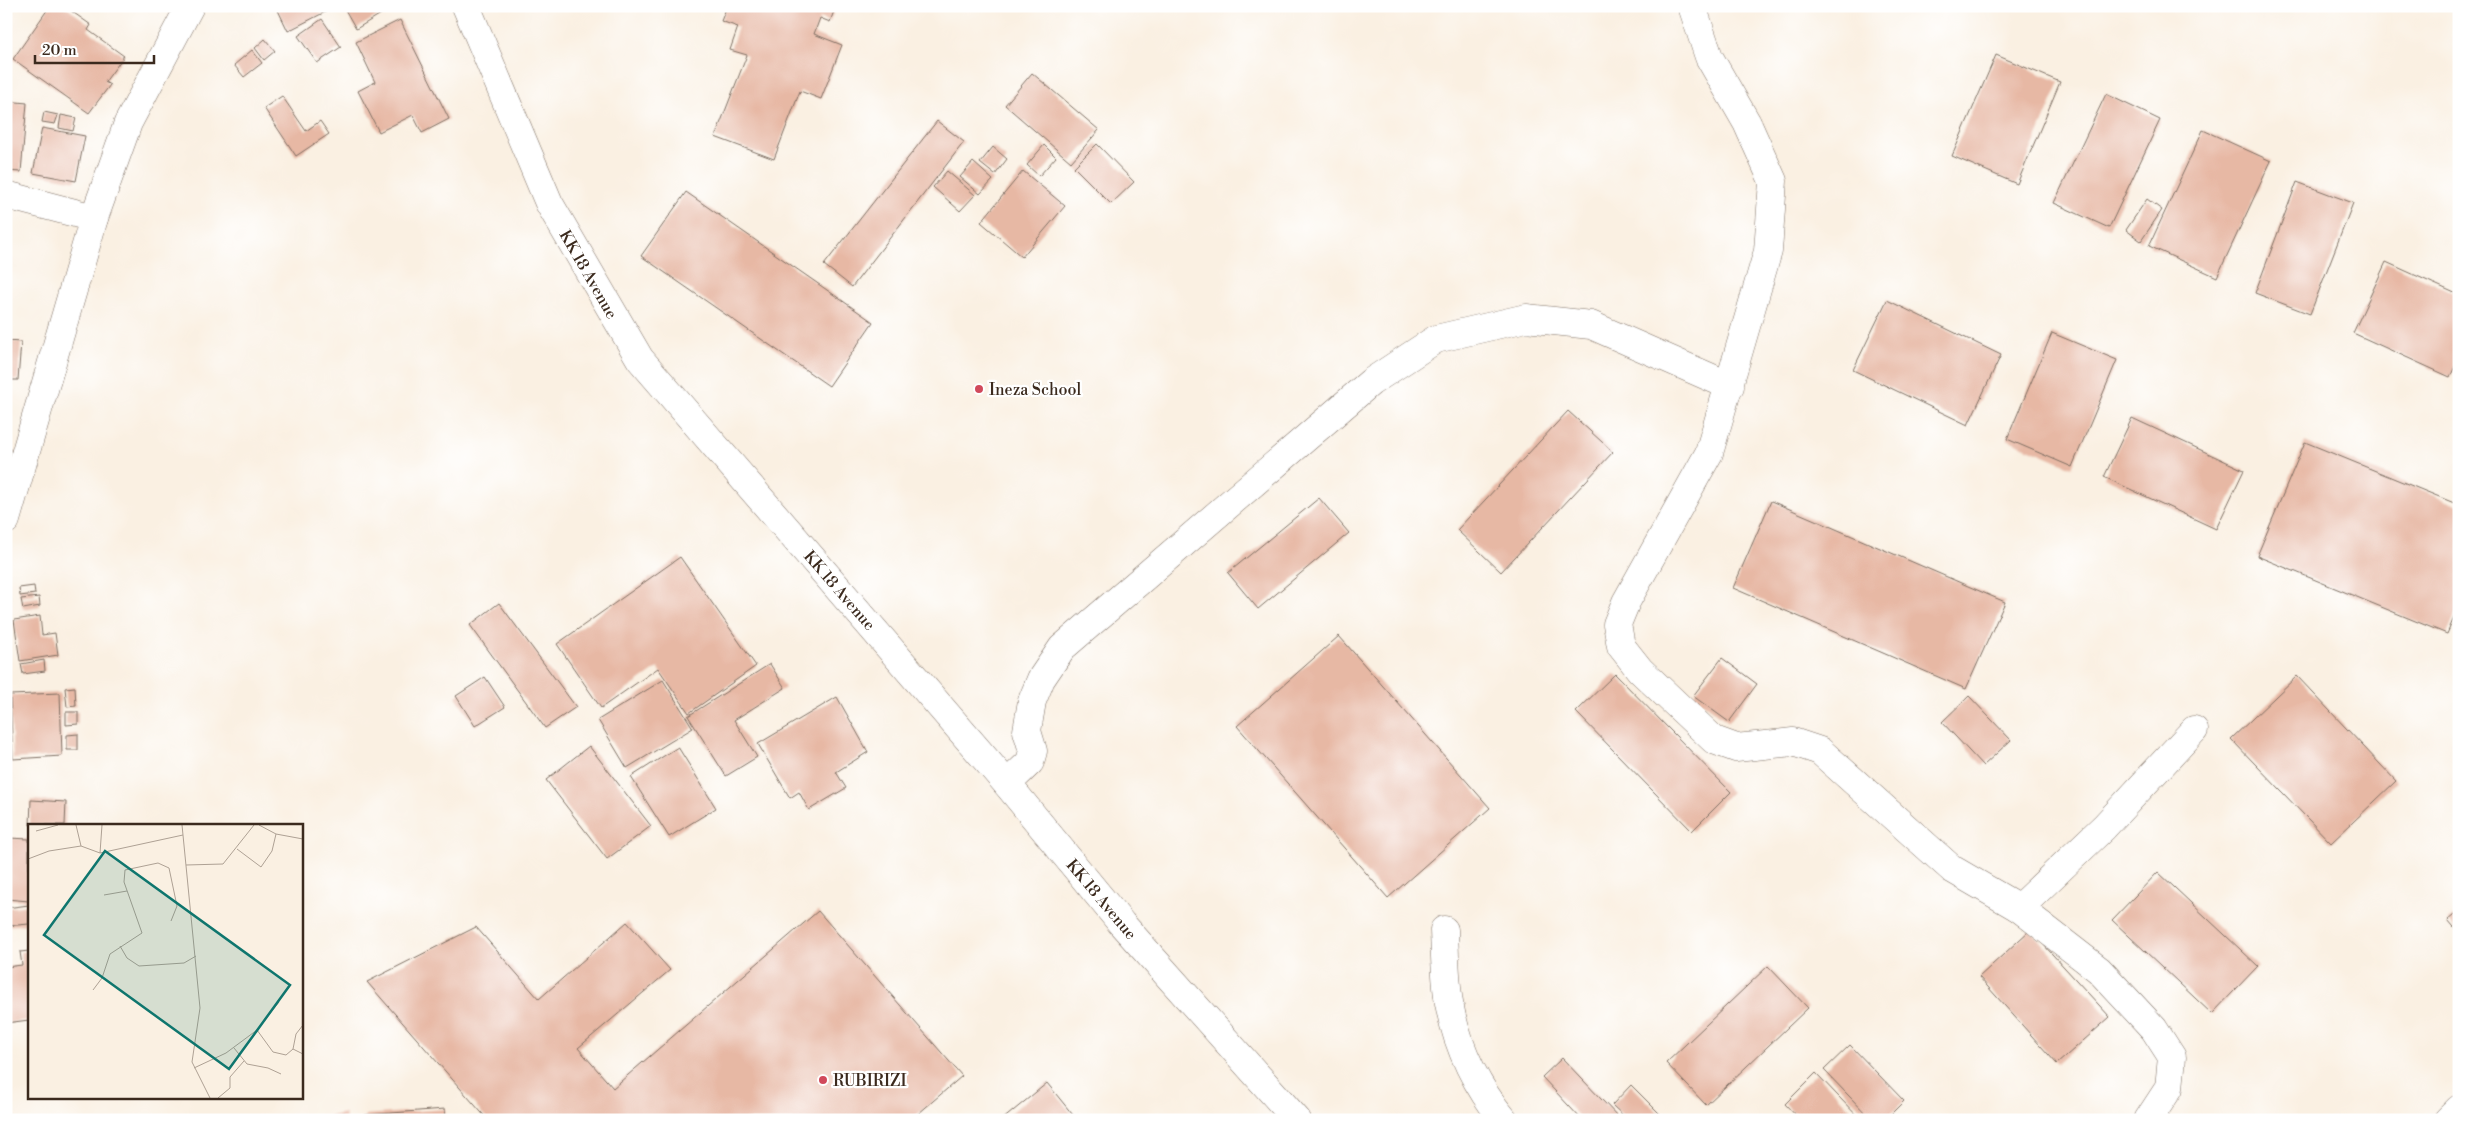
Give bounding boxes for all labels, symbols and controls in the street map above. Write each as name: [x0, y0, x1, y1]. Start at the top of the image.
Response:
scale bar: [35, 32, 154, 64]
text: 20 m: [42, 41, 77, 60]
street label: KK 18 Avenue: [555, 227, 622, 322]
place label: Ineza School: [989, 380, 1081, 400]
marker: Ineza School: [973, 383, 985, 395]
street label: KK 18 Avenue: [799, 547, 879, 635]
inset map: [28, 824, 302, 1098]
street label: KK 18 Avenue: [1062, 855, 1141, 944]
place label: RUBIRIZI: [833, 1071, 906, 1091]
marker: RUBIRIZI: [817, 1074, 829, 1086]

